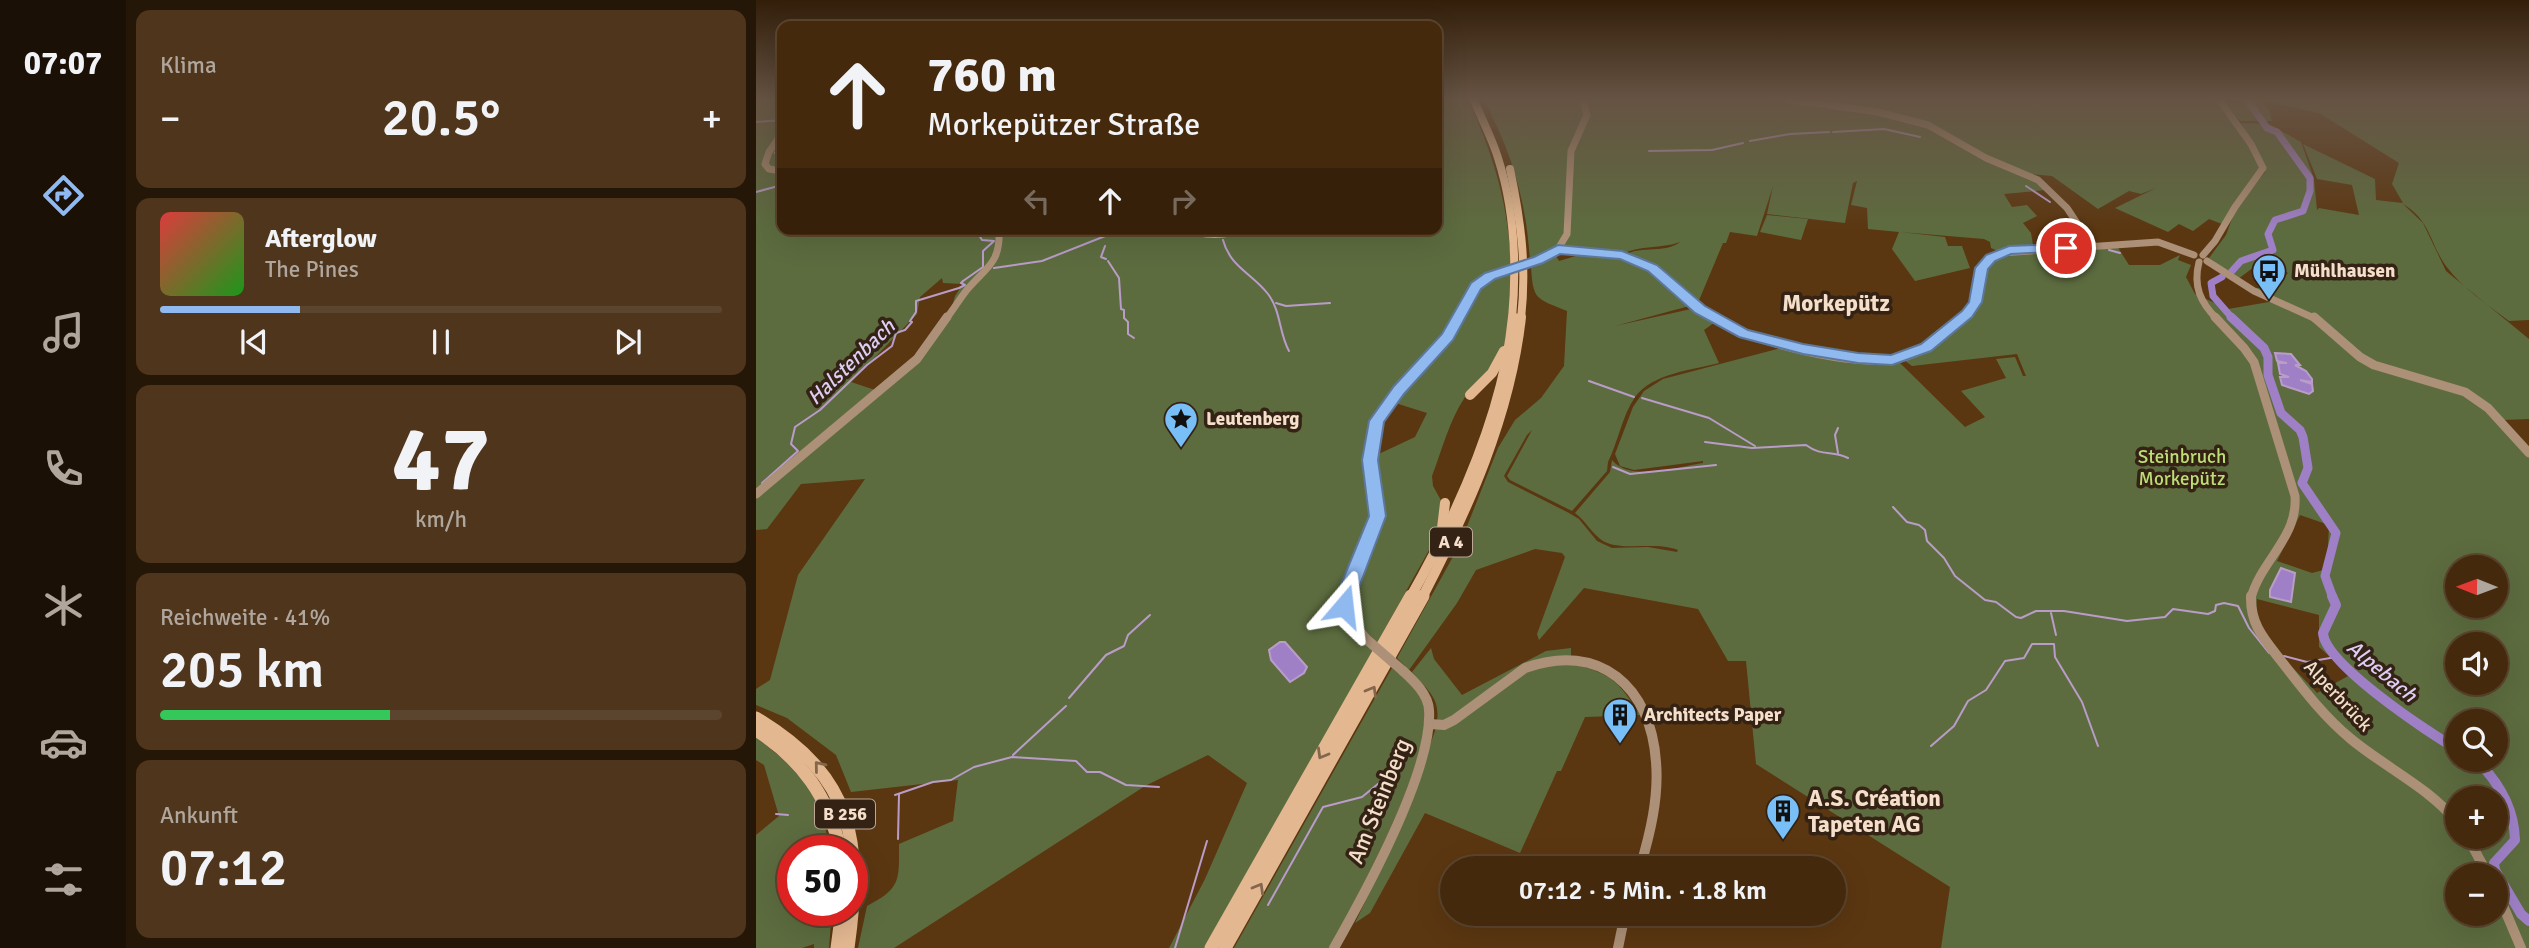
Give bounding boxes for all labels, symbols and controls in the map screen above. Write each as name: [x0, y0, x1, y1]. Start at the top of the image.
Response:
text: 07:07: [24, 44, 102, 83]
text: 760 m: [927, 45, 1057, 105]
icon: ahead: [812, 49, 903, 140]
text: Klima: [160, 51, 217, 80]
text: 20.5°: [382, 86, 500, 150]
text: −: [160, 95, 181, 142]
text: +: [701, 95, 722, 142]
text: Morkepützer Straße: [927, 105, 1200, 144]
icon: directions: [39, 171, 88, 220]
icon: left: [1018, 182, 1056, 220]
icon: ahead: [1091, 182, 1129, 220]
icon: right: [1164, 182, 1202, 220]
pin: [2036, 218, 2096, 278]
text: Afterglow: [265, 223, 377, 255]
icon: arrive: [2047, 229, 2085, 267]
bus stop icon: Mühlhausen: [2250, 252, 2288, 301]
text: The Pines: [265, 255, 359, 284]
place label: Mühlhausen: [2294, 259, 2395, 283]
district label: Morkepütz: [1782, 289, 1890, 318]
icon: music: [39, 308, 88, 357]
water label: Halstenbach: [802, 313, 901, 410]
icon: previous: [235, 323, 273, 361]
icon: pause: [422, 323, 460, 361]
icon: next: [609, 323, 647, 361]
place icon: Leutenberg: [1162, 400, 1200, 449]
text: 47: [392, 403, 490, 516]
place label: Leutenberg: [1206, 407, 1300, 431]
icon: phone: [39, 444, 88, 493]
park label: Steinbruch Morkepütz: [2138, 445, 2226, 491]
text: km/h: [415, 505, 467, 534]
road number: A 4: [1430, 528, 1472, 556]
north arrow: [2445, 555, 2508, 618]
map controls: [2445, 555, 2508, 926]
position arrow: [1307, 569, 1381, 643]
icon: climate: [39, 581, 88, 630]
text: Reichweite · 41%: [160, 603, 330, 632]
button: sound: [2445, 632, 2508, 695]
water label: Alpebach: [2342, 634, 2423, 708]
text: 205 km: [160, 638, 324, 702]
street label: Alperbrück: [2299, 655, 2378, 737]
one-way arrow: [1364, 686, 1377, 699]
building icon: Architects Paper: [1601, 696, 1639, 745]
place label: Architects Paper: [1644, 703, 1782, 727]
button: search: [2445, 709, 2508, 772]
icon: car: [39, 718, 88, 767]
street label: Am Steinberg: [1341, 734, 1417, 868]
one-way arrow: [1317, 746, 1330, 759]
one-way arrow: [815, 761, 827, 774]
place label: A.S. Création Tapeten AG: [1808, 784, 1941, 839]
button: +: [2445, 786, 2508, 849]
building icon: A.S. Création Tapeten AG: [1764, 792, 1802, 841]
road number: B 256: [815, 800, 875, 828]
text: Ankunft: [160, 801, 238, 830]
speed limit sign: 50: [777, 835, 868, 926]
text: 07:12: [160, 836, 287, 900]
icon: filters: [39, 855, 88, 904]
button: −: [2445, 863, 2508, 926]
text: 07:12 · 5 Min. · 1.8 km: [1519, 875, 1767, 907]
one-way arrow: [1250, 883, 1263, 896]

